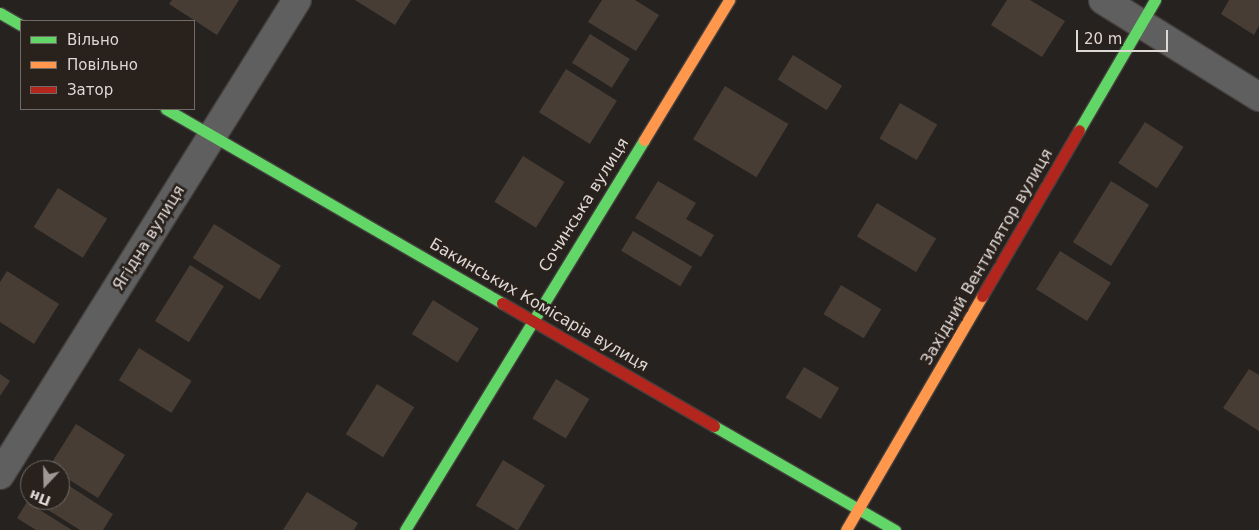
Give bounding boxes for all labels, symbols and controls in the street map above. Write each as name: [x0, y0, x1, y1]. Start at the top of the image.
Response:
legend: [20, 20, 195, 110]
scale bar: [1079, 20, 1172, 52]
text: 20 m: [1084, 30, 1122, 48]
text: Вільно: [67, 31, 119, 49]
text: Повільно: [67, 56, 138, 74]
text: Затор: [67, 81, 113, 99]
street label: Сочинська вулиця: [535, 135, 633, 275]
street label: Західний Вентилятор вулиця: [917, 145, 1057, 369]
street label: Ягідна вулиця: [109, 182, 189, 294]
street label: Бакинських Комісарів вулиця: [426, 234, 652, 376]
north arrow: [20, 460, 70, 510]
text: Пн: [27, 487, 53, 509]

